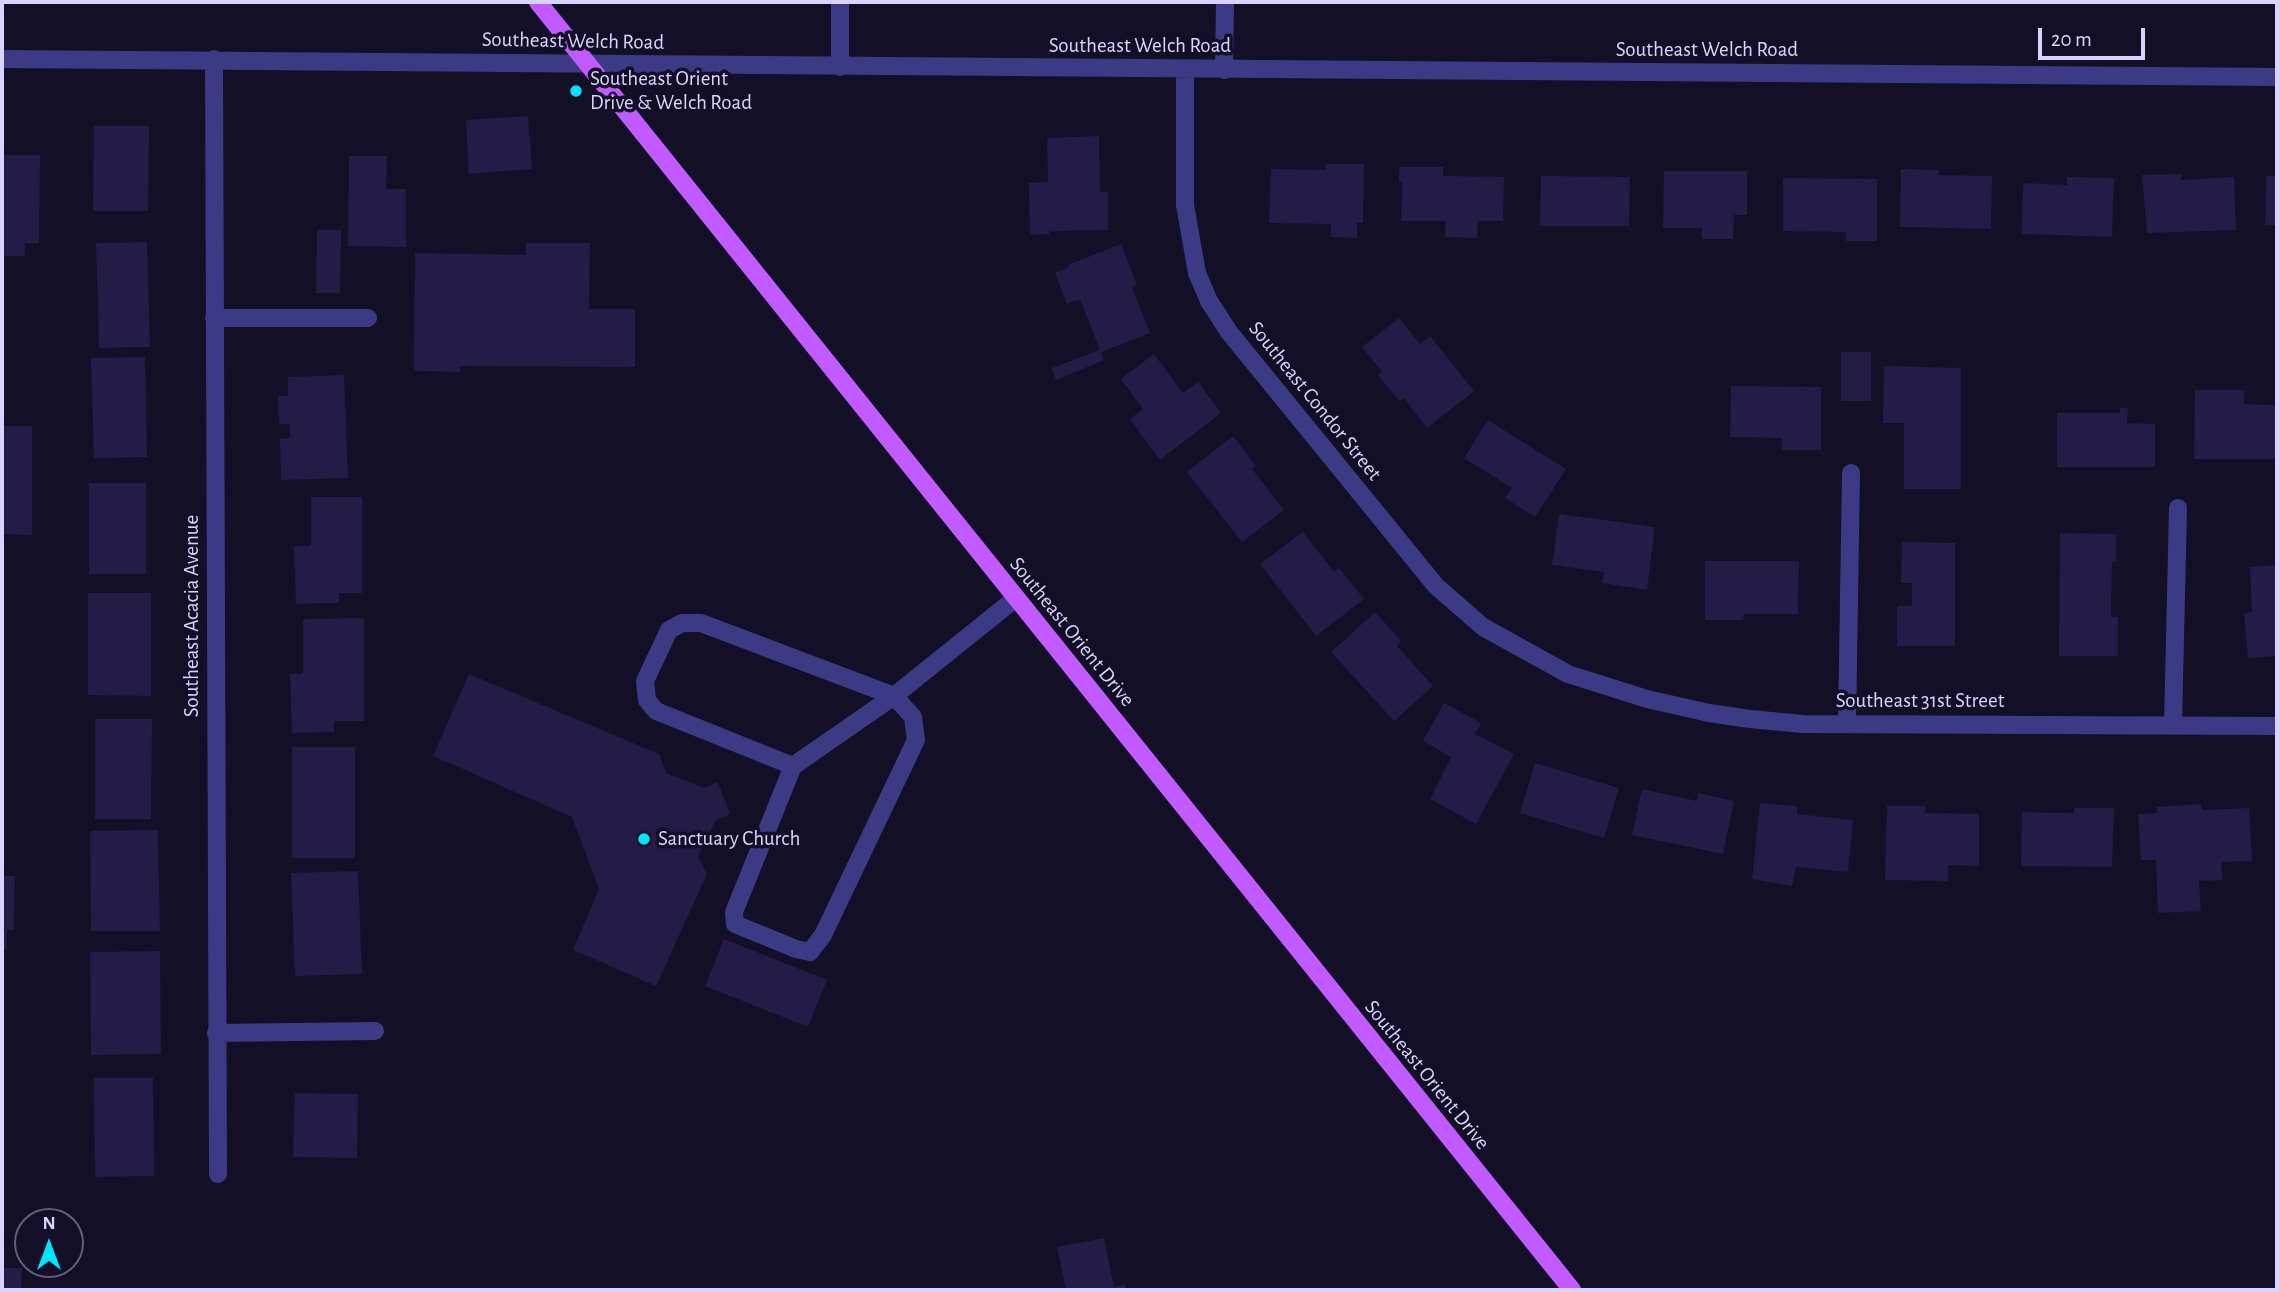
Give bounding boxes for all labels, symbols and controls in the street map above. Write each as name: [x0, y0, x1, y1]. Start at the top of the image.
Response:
scale bar: [2041, 14, 2148, 58]
street label: Southeast Welch Road: [482, 27, 664, 55]
text: 20 m: [2051, 29, 2092, 50]
street label: Southeast Welch Road: [1049, 33, 1231, 59]
street label: Southeast Welch Road: [1616, 37, 1798, 63]
place label: Southeast Orient Drive & Welch Road: [590, 66, 752, 116]
marker: Southeast Orient Drive & Welch Road: [568, 83, 584, 99]
street label: Southeast Condor Street: [1243, 316, 1387, 486]
street label: Southeast Acacia Avenue: [179, 515, 205, 717]
street label: Southeast Orient Drive: [1004, 552, 1140, 712]
street label: Southeast 31st Street: [1836, 688, 2004, 714]
place label: Sanctuary Church: [658, 826, 800, 852]
marker: Sanctuary Church: [636, 831, 652, 847]
street label: Southeast Orient Drive: [1359, 995, 1495, 1155]
north arrow: [14, 1208, 84, 1278]
text: N: [42, 1214, 56, 1233]

